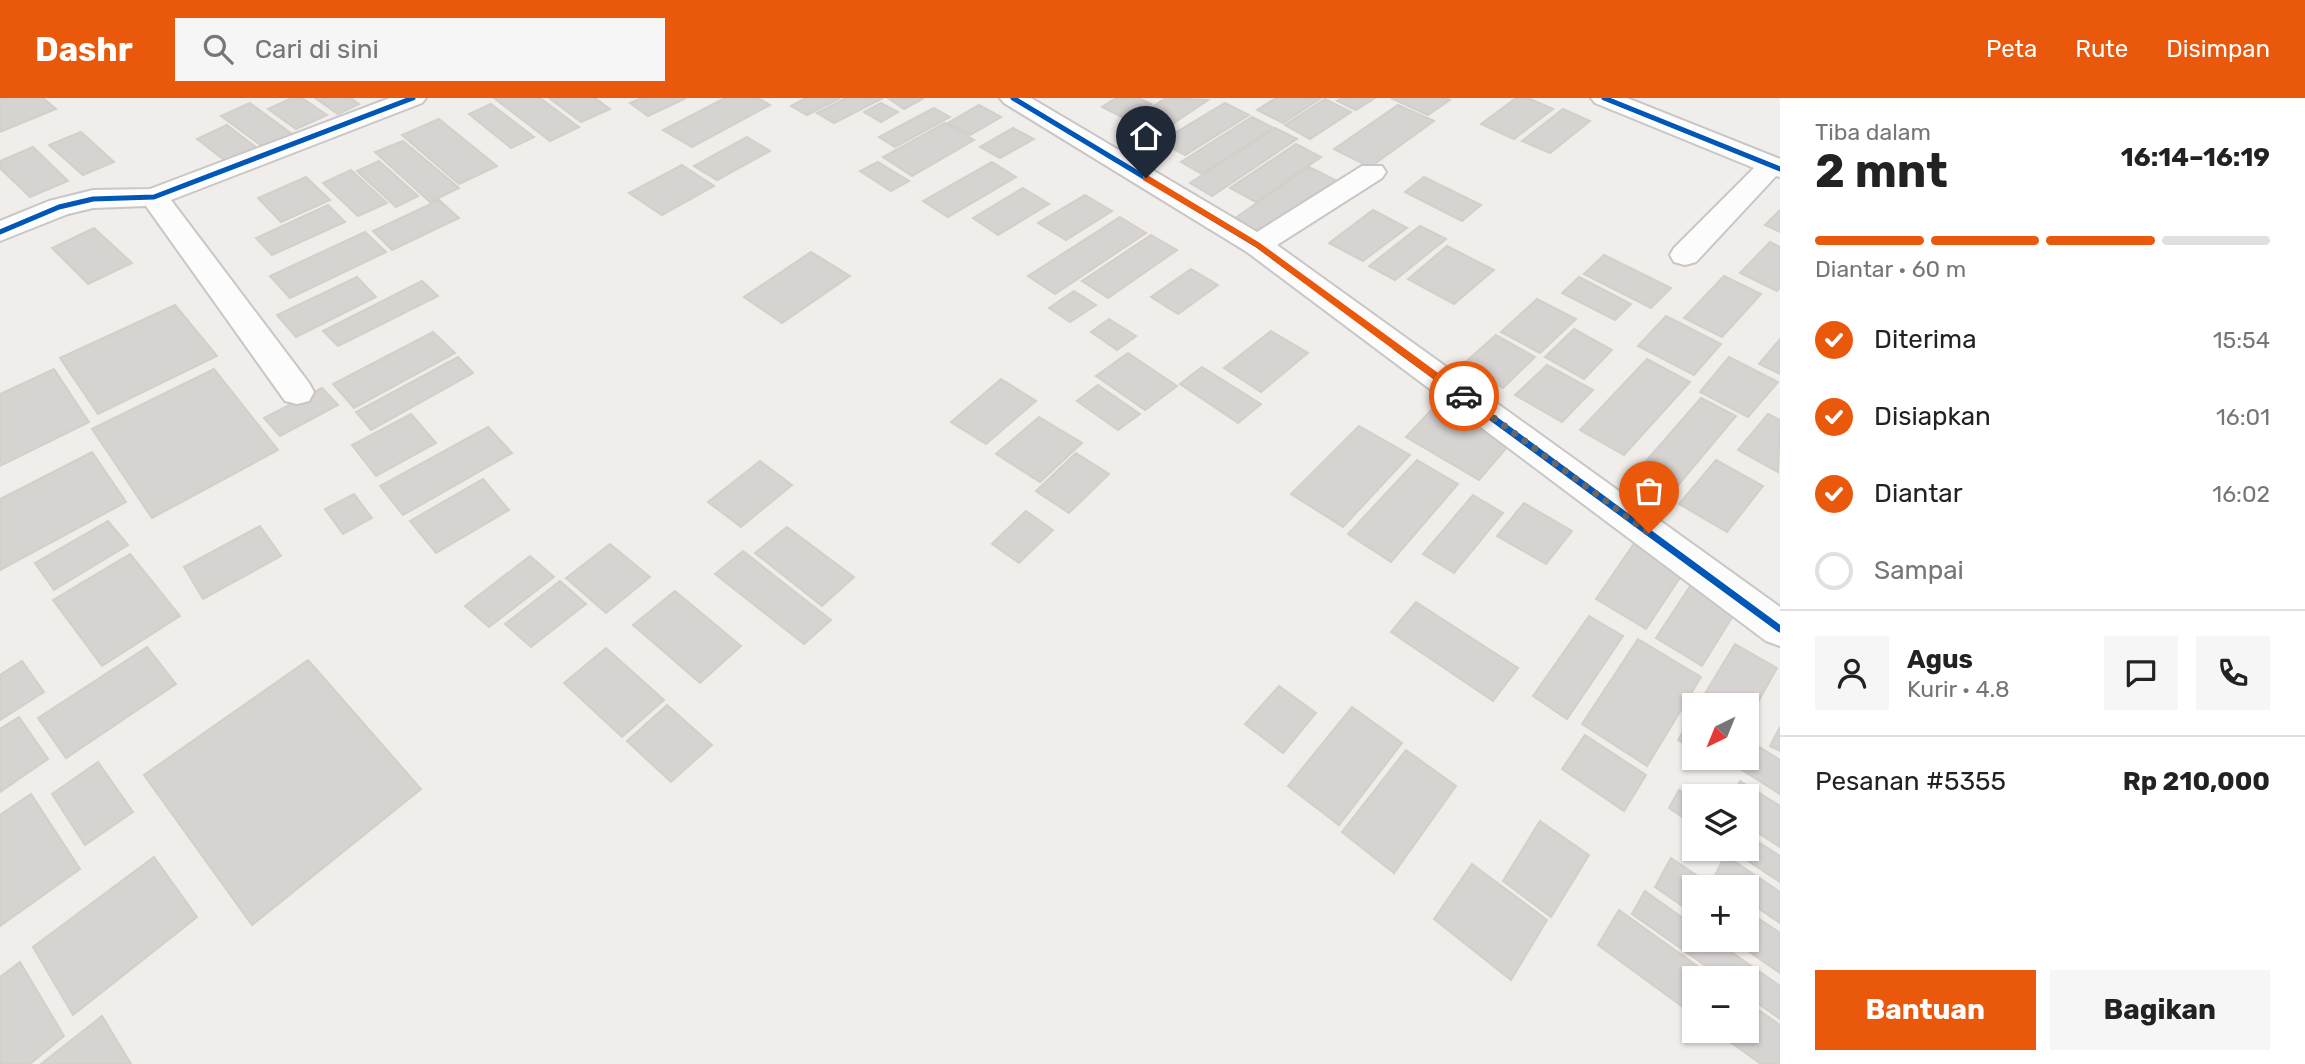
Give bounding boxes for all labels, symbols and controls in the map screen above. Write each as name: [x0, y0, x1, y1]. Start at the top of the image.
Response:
search box: [175, 18, 665, 81]
text: Dashr: [35, 30, 133, 69]
icon: search: [199, 30, 237, 68]
text: Cari di sini: [255, 34, 379, 65]
text: Peta: [1986, 35, 2037, 63]
text: Rute: [2075, 35, 2128, 63]
text: Disimpan: [2166, 35, 2270, 63]
pin: [1116, 106, 1176, 178]
icon: home: [1127, 117, 1165, 155]
text: Tiba dalam: [1815, 118, 1931, 146]
text: 16:14–16:19: [2121, 142, 2270, 173]
text: 2 mnt: [1815, 144, 1948, 199]
text: Diantar · 60 m: [1815, 255, 1966, 283]
icon: check: [1815, 321, 1853, 359]
text: Diterima: [1874, 324, 1977, 355]
text: 15:54: [2213, 326, 2270, 354]
courier: [1429, 361, 1499, 431]
icon: car: [1445, 377, 1483, 415]
icon: check: [1815, 398, 1853, 436]
text: Disiapkan: [1874, 401, 1991, 432]
text: 16:01: [2216, 403, 2270, 431]
pin: [1619, 461, 1679, 533]
icon: bag: [1630, 472, 1668, 510]
icon: check: [1815, 475, 1853, 513]
text: Diantar: [1874, 478, 1963, 509]
text: 16:02: [2212, 480, 2270, 508]
text: Sampai: [1874, 555, 1964, 586]
button: person: [1815, 636, 1889, 710]
button: chat: [2104, 636, 2178, 710]
button: phone: [2196, 636, 2270, 710]
text: Agus: [1907, 644, 1973, 675]
text: Kurir · 4.8: [1907, 675, 2010, 703]
north arrow: [1682, 693, 1759, 770]
map controls: [1682, 693, 1759, 1043]
text: Pesanan #5355: [1815, 766, 2006, 797]
text: Rp 210,000: [2123, 766, 2270, 797]
button: layers: [1682, 784, 1759, 861]
button: +: [1682, 875, 1759, 952]
button: −: [1682, 966, 1759, 1043]
button: Bantuan: [1815, 970, 2036, 1050]
button: Bagikan: [2050, 970, 2270, 1050]

